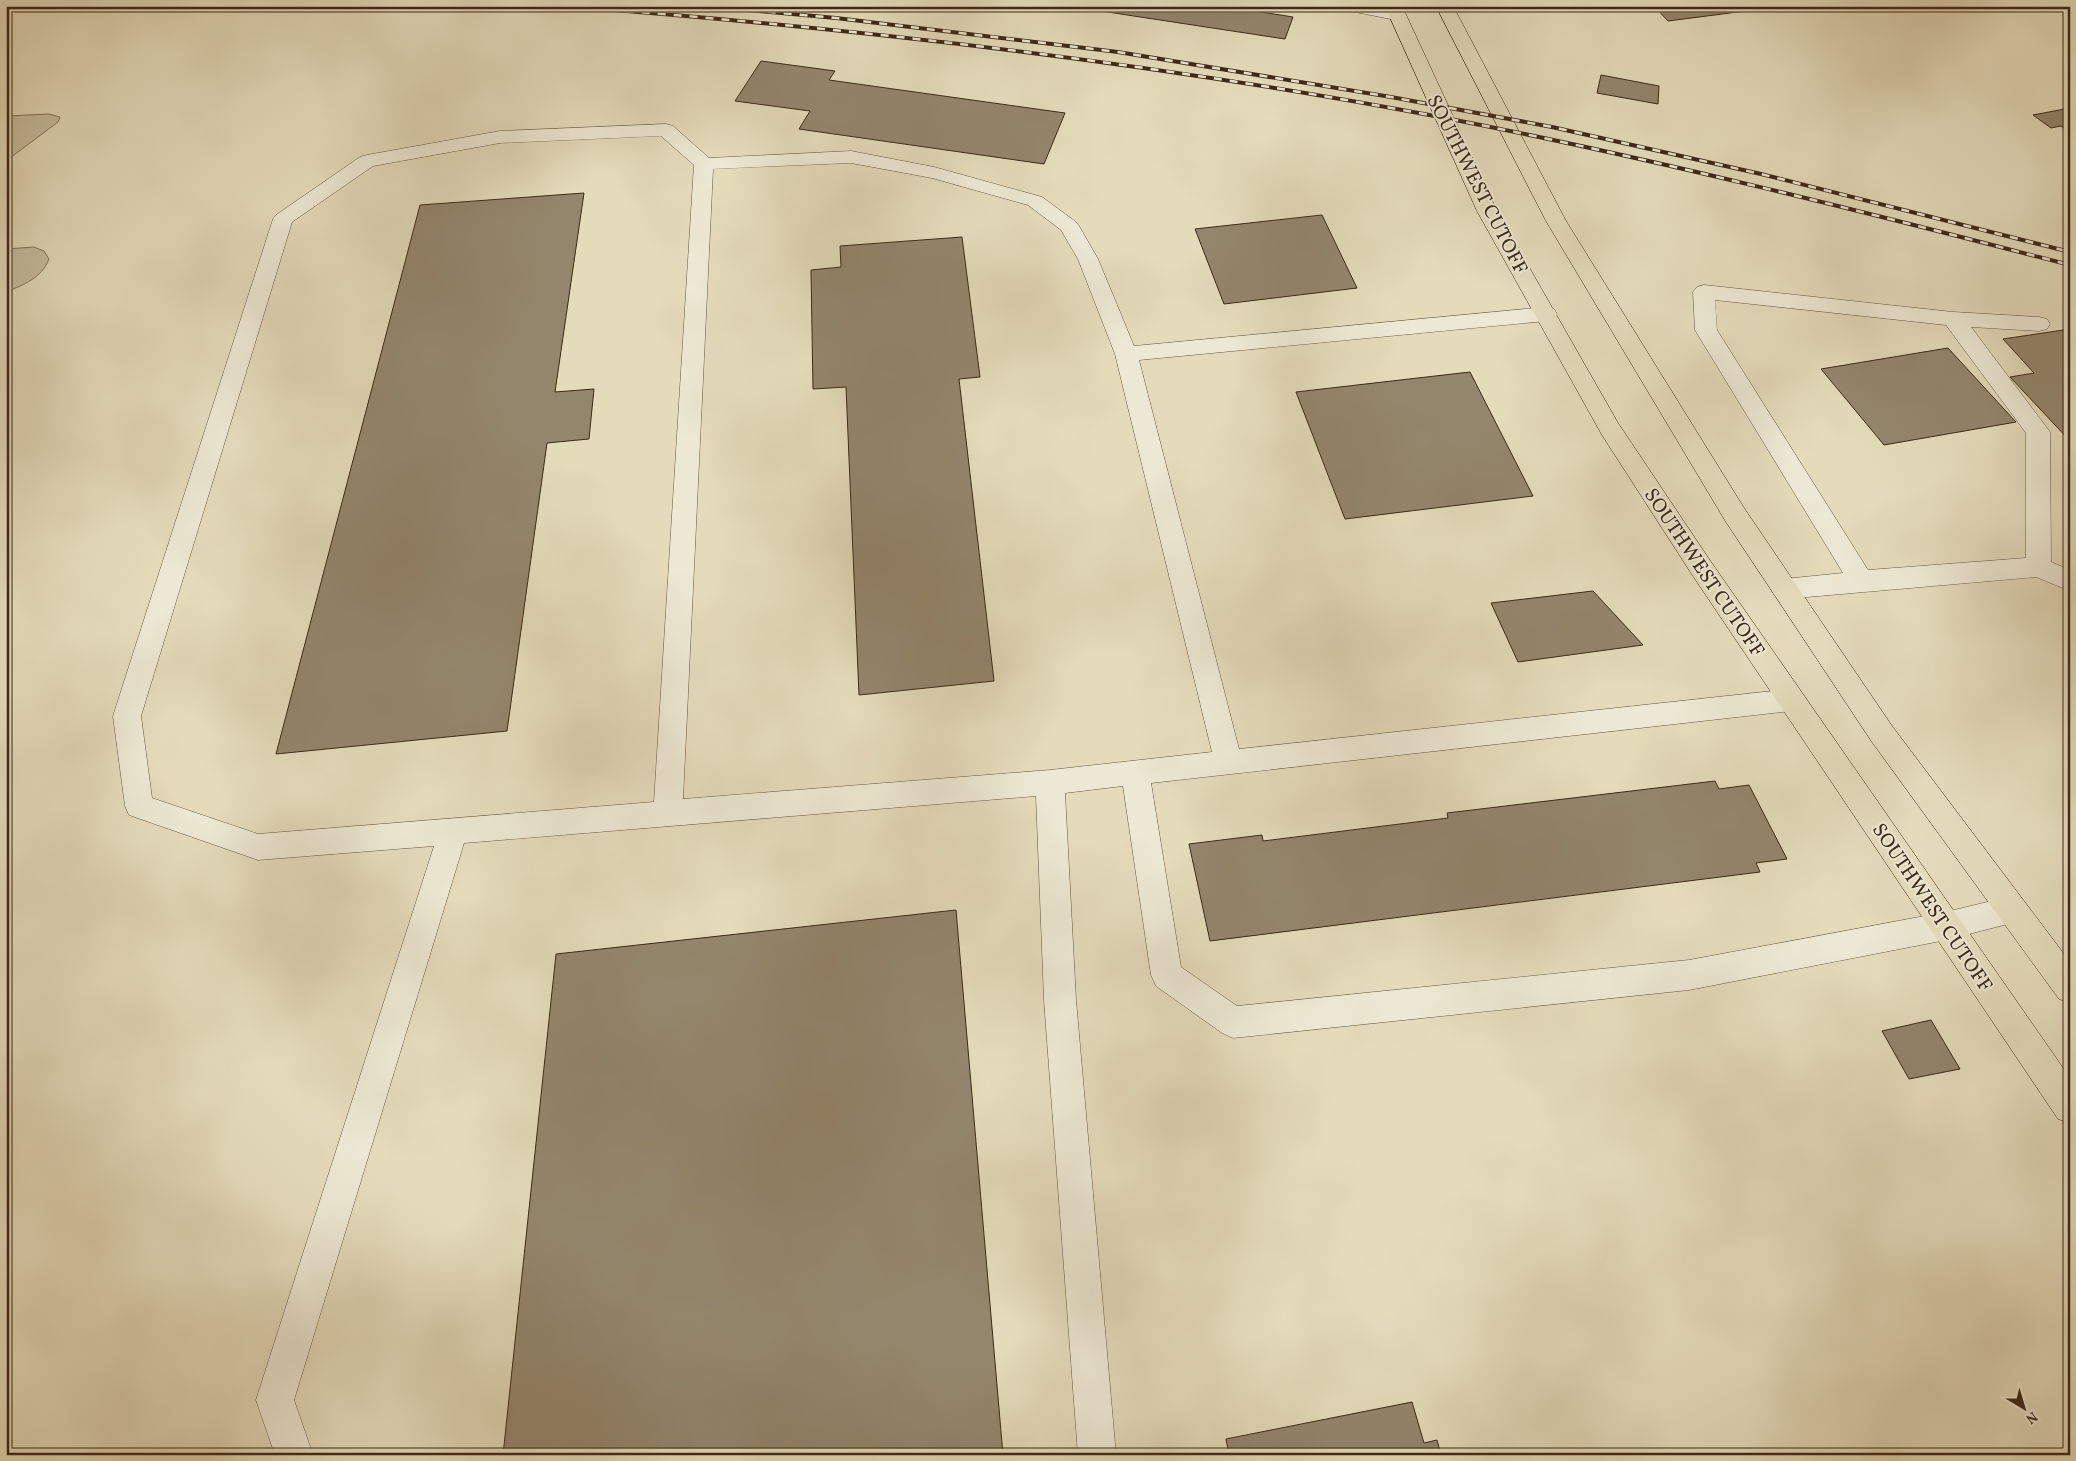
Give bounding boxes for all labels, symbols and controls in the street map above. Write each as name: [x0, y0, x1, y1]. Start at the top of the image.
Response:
street label: SOUTHWEST CUTOFF: [1419, 90, 1534, 279]
street label: SOUTHWEST CUTOFF: [1636, 483, 1770, 663]
street label: SOUTHWEST CUTOFF: [1864, 818, 1998, 998]
north arrow: [1998, 1384, 2048, 1434]
text: N: [2021, 1406, 2041, 1428]

